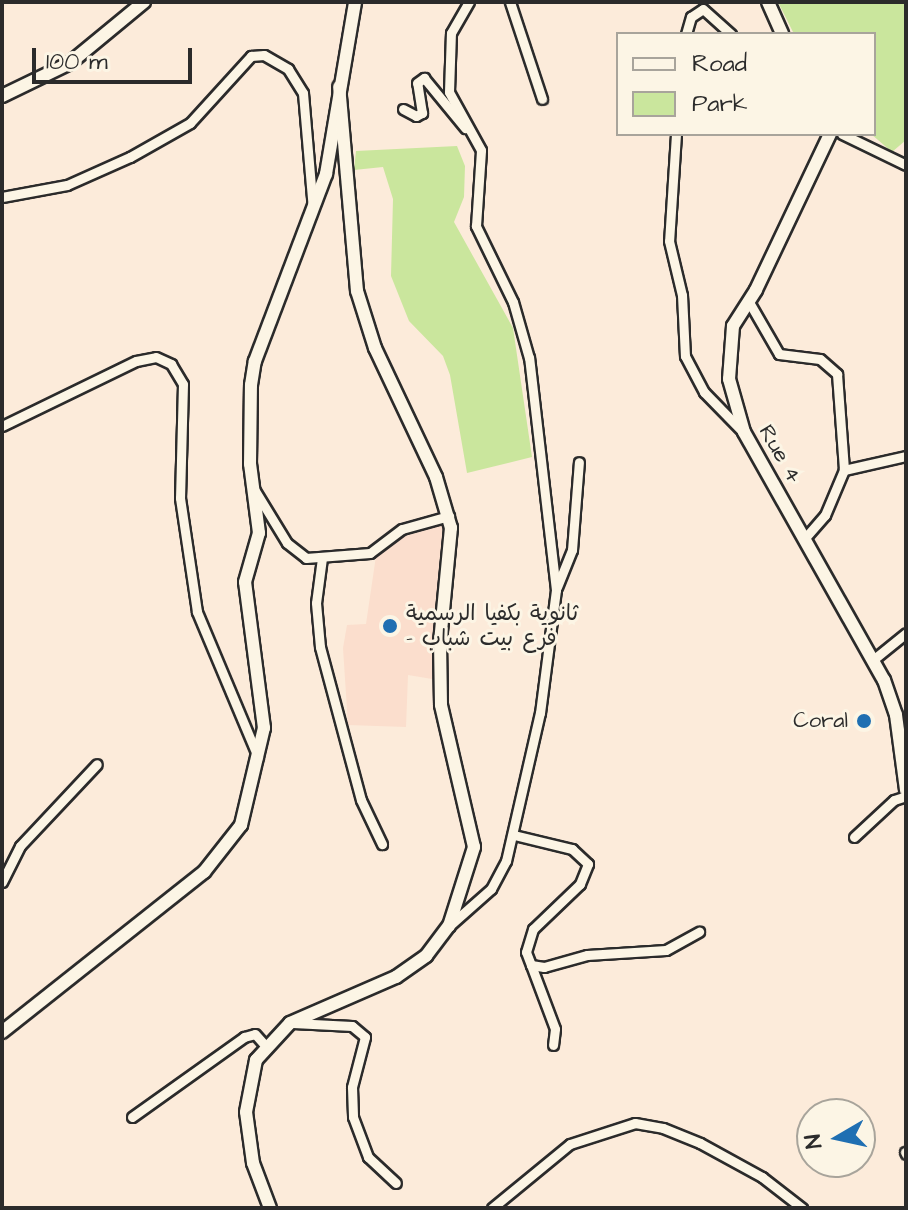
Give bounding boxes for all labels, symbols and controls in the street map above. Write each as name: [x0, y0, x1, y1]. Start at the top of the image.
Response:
scale bar: [36, 32, 196, 82]
legend: [616, 32, 876, 136]
text: 100 m: [46, 45, 108, 79]
text: Road: [692, 47, 747, 81]
text: Park: [692, 87, 748, 121]
street label: Rue 4: [753, 420, 807, 488]
place label: ثانوية بكفيا الرسمية - فرع بيت شباب: [406, 600, 578, 652]
marker: ثانوية بكفيا الرسمية - فرع بيت شباب: [381, 617, 399, 635]
place label: Coral: [793, 708, 848, 734]
marker: Coral: [855, 712, 873, 730]
north arrow: [796, 1098, 876, 1178]
text: N: [797, 1132, 830, 1151]

